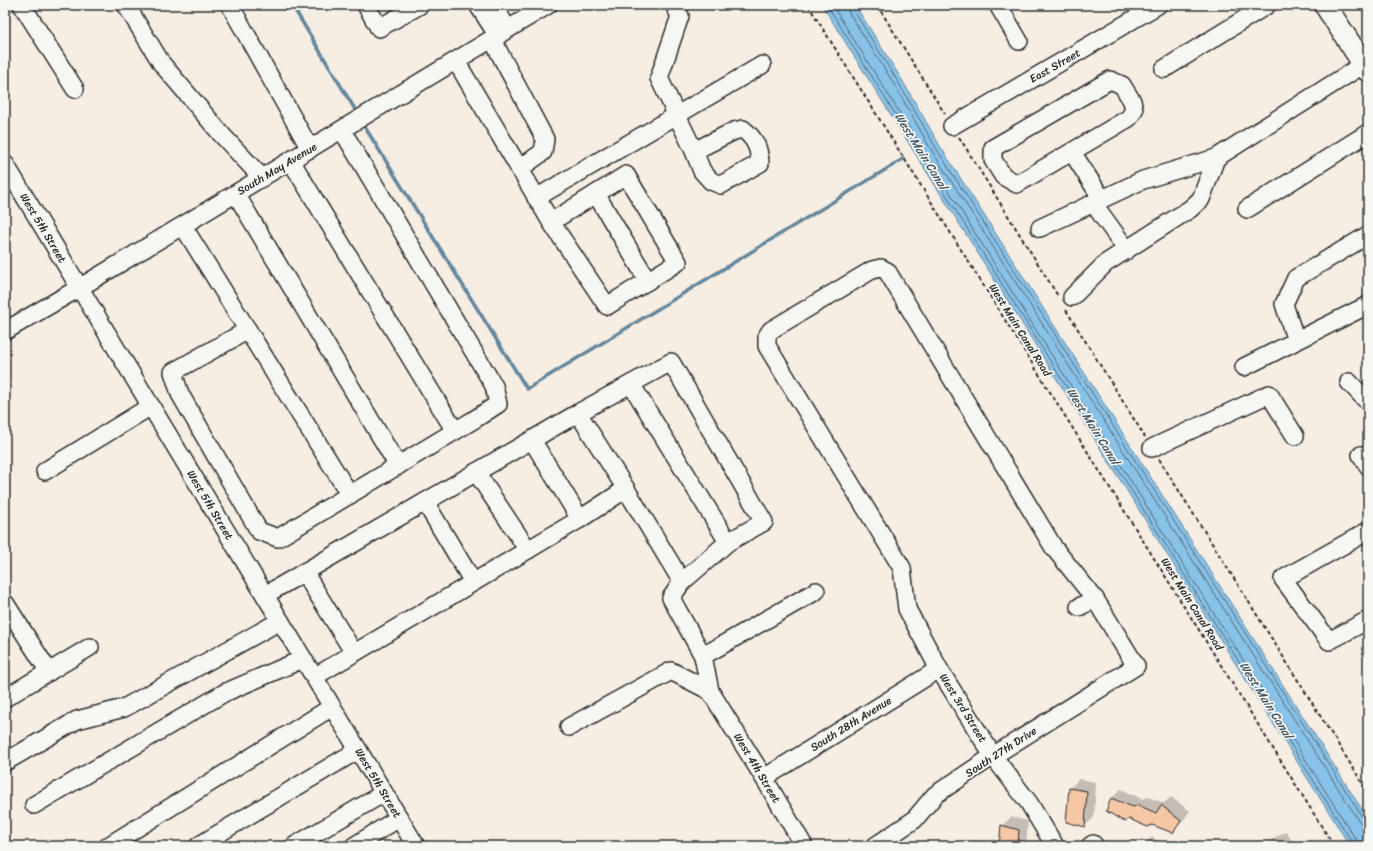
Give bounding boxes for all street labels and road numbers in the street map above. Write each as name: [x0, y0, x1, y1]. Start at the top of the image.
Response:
street label: East Street: [1026, 44, 1084, 88]
street label: South May Avenue: [233, 137, 321, 200]
street label: West 5th Street: [15, 189, 72, 267]
street label: West Main Canal Road: [984, 280, 1057, 381]
street label: West 5th Street: [182, 466, 239, 544]
street label: West Main Canal Road: [1156, 554, 1229, 655]
street label: West 3rd Street: [934, 670, 992, 746]
street label: South 28th Avenue: [807, 691, 896, 757]
street label: South 27th Drive: [961, 721, 1041, 782]
street label: West 4th Street: [728, 729, 786, 807]
street label: West 5th Street: [350, 744, 407, 822]

